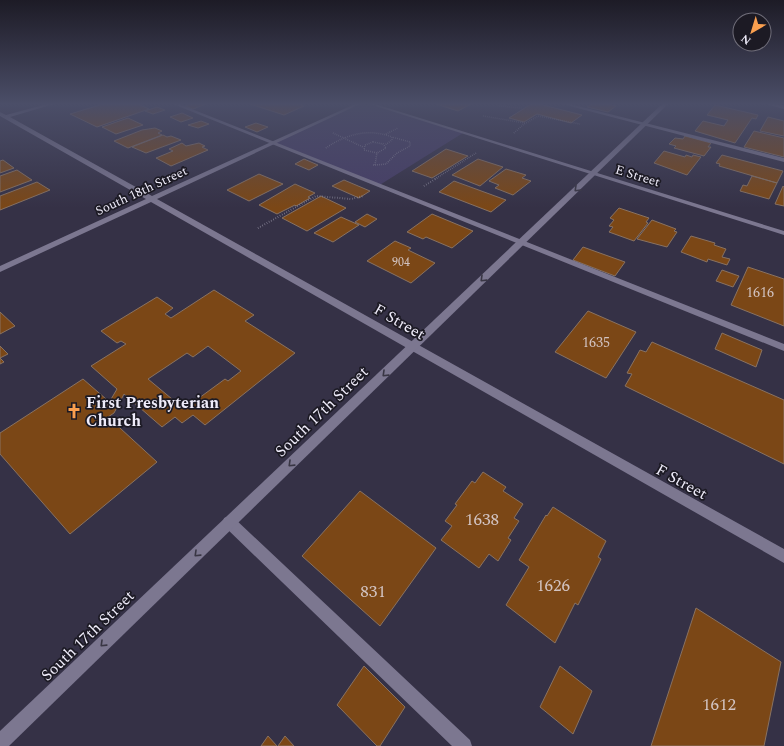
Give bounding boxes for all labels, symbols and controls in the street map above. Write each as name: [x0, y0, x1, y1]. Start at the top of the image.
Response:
north arrow: [732, 12, 772, 52]
text: N: [737, 30, 755, 49]
street label: E Street: [613, 160, 663, 192]
street label: South 18th Street: [92, 161, 191, 221]
one-way arrow: [574, 184, 582, 192]
house number: 904: [392, 253, 410, 272]
one-way arrow: [480, 275, 488, 282]
house number: 1616: [746, 282, 774, 303]
street label: F Street: [369, 298, 430, 346]
house number: 1635: [582, 332, 610, 353]
street label: South 17th Street: [269, 360, 374, 463]
one-way arrow: [382, 369, 390, 377]
place label: First Presbyterian Church: [86, 391, 219, 433]
church icon: First Presbyterian Church: [65, 402, 83, 420]
street label: F Street: [651, 458, 712, 506]
one-way arrow: [288, 459, 295, 466]
house number: 1638: [465, 507, 499, 533]
one-way arrow: [194, 549, 201, 556]
house number: 1626: [536, 573, 570, 599]
house number: 831: [360, 579, 386, 605]
street label: South 17th Street: [35, 584, 140, 687]
one-way arrow: [100, 639, 108, 647]
house number: 1612: [702, 692, 736, 718]

